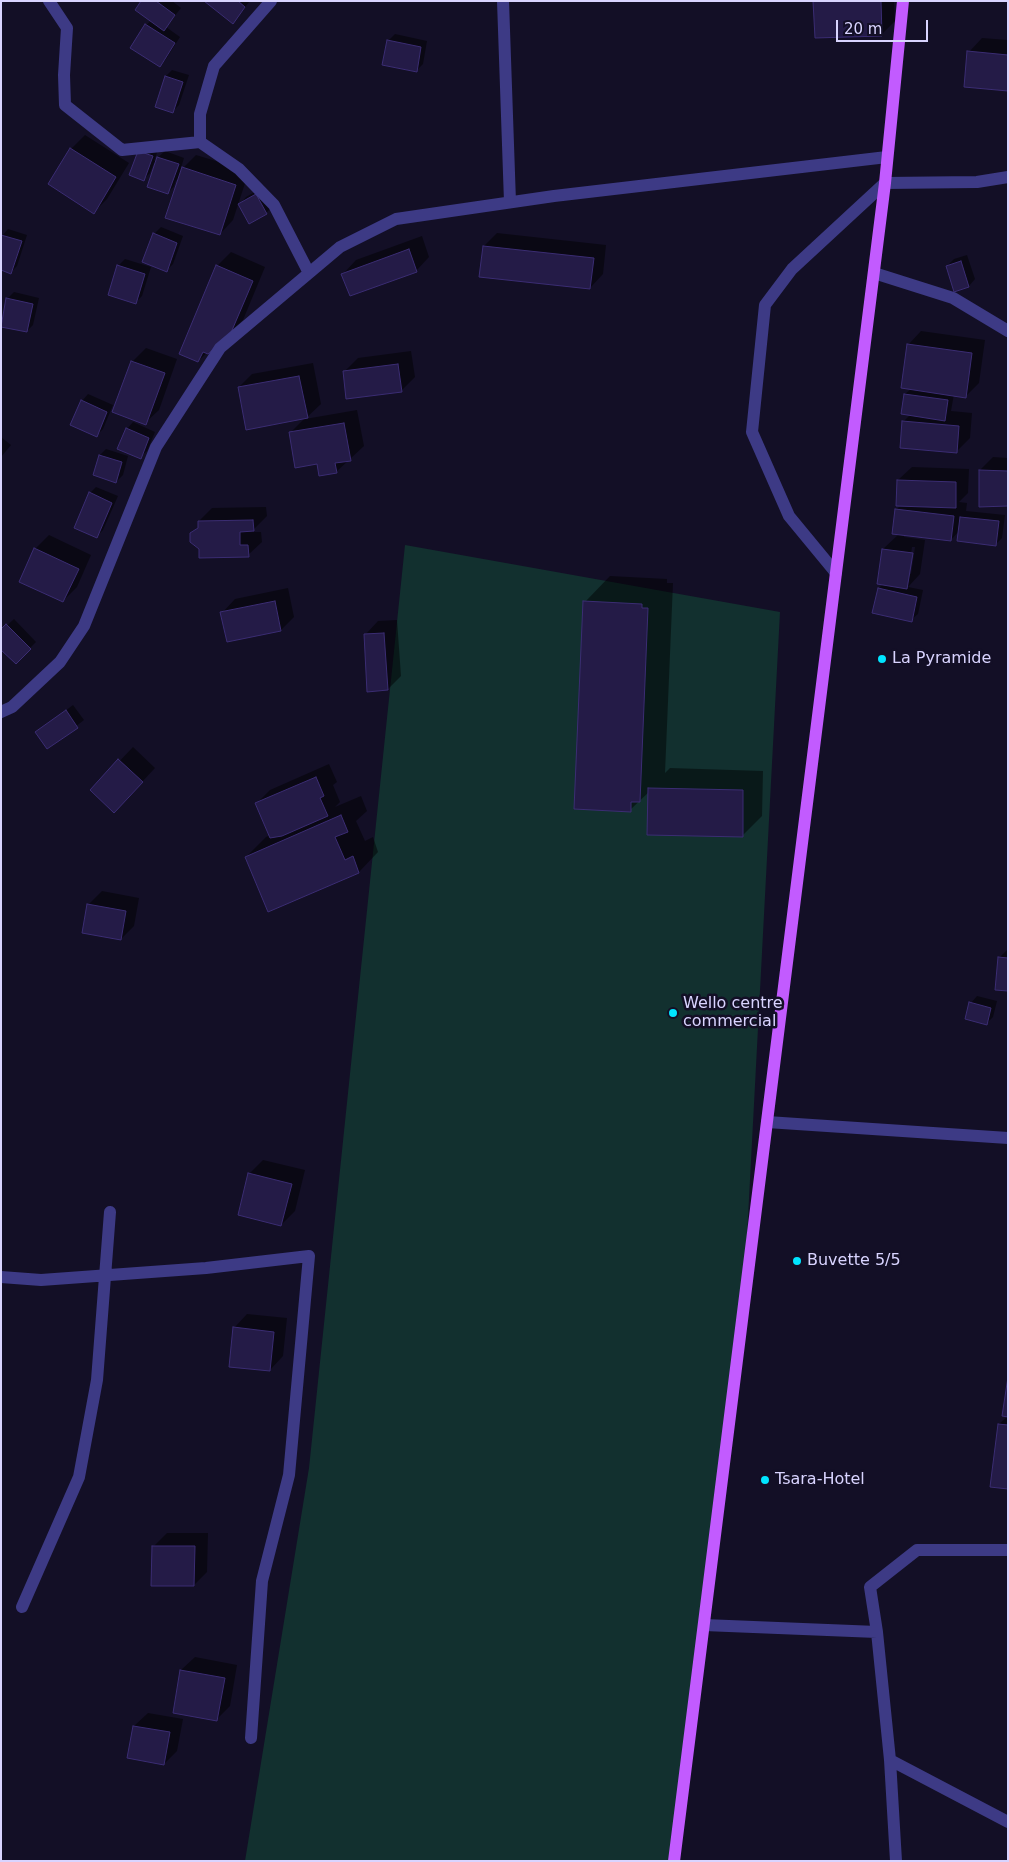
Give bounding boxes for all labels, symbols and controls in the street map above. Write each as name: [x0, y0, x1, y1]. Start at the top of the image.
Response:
scale bar: [839, 10, 932, 42]
text: 20 m: [844, 20, 882, 38]
place label: La Pyramide: [892, 649, 991, 669]
marker: La Pyramide: [876, 653, 888, 665]
place label: Wello centre commercial: [683, 994, 783, 1032]
marker: Wello centre commercial: [667, 1007, 679, 1019]
place label: Buvette 5/5: [807, 1251, 901, 1271]
marker: Buvette 5/5: [791, 1255, 803, 1267]
place label: Tsara-Hotel: [775, 1470, 865, 1490]
marker: Tsara-Hotel: [759, 1474, 771, 1486]

